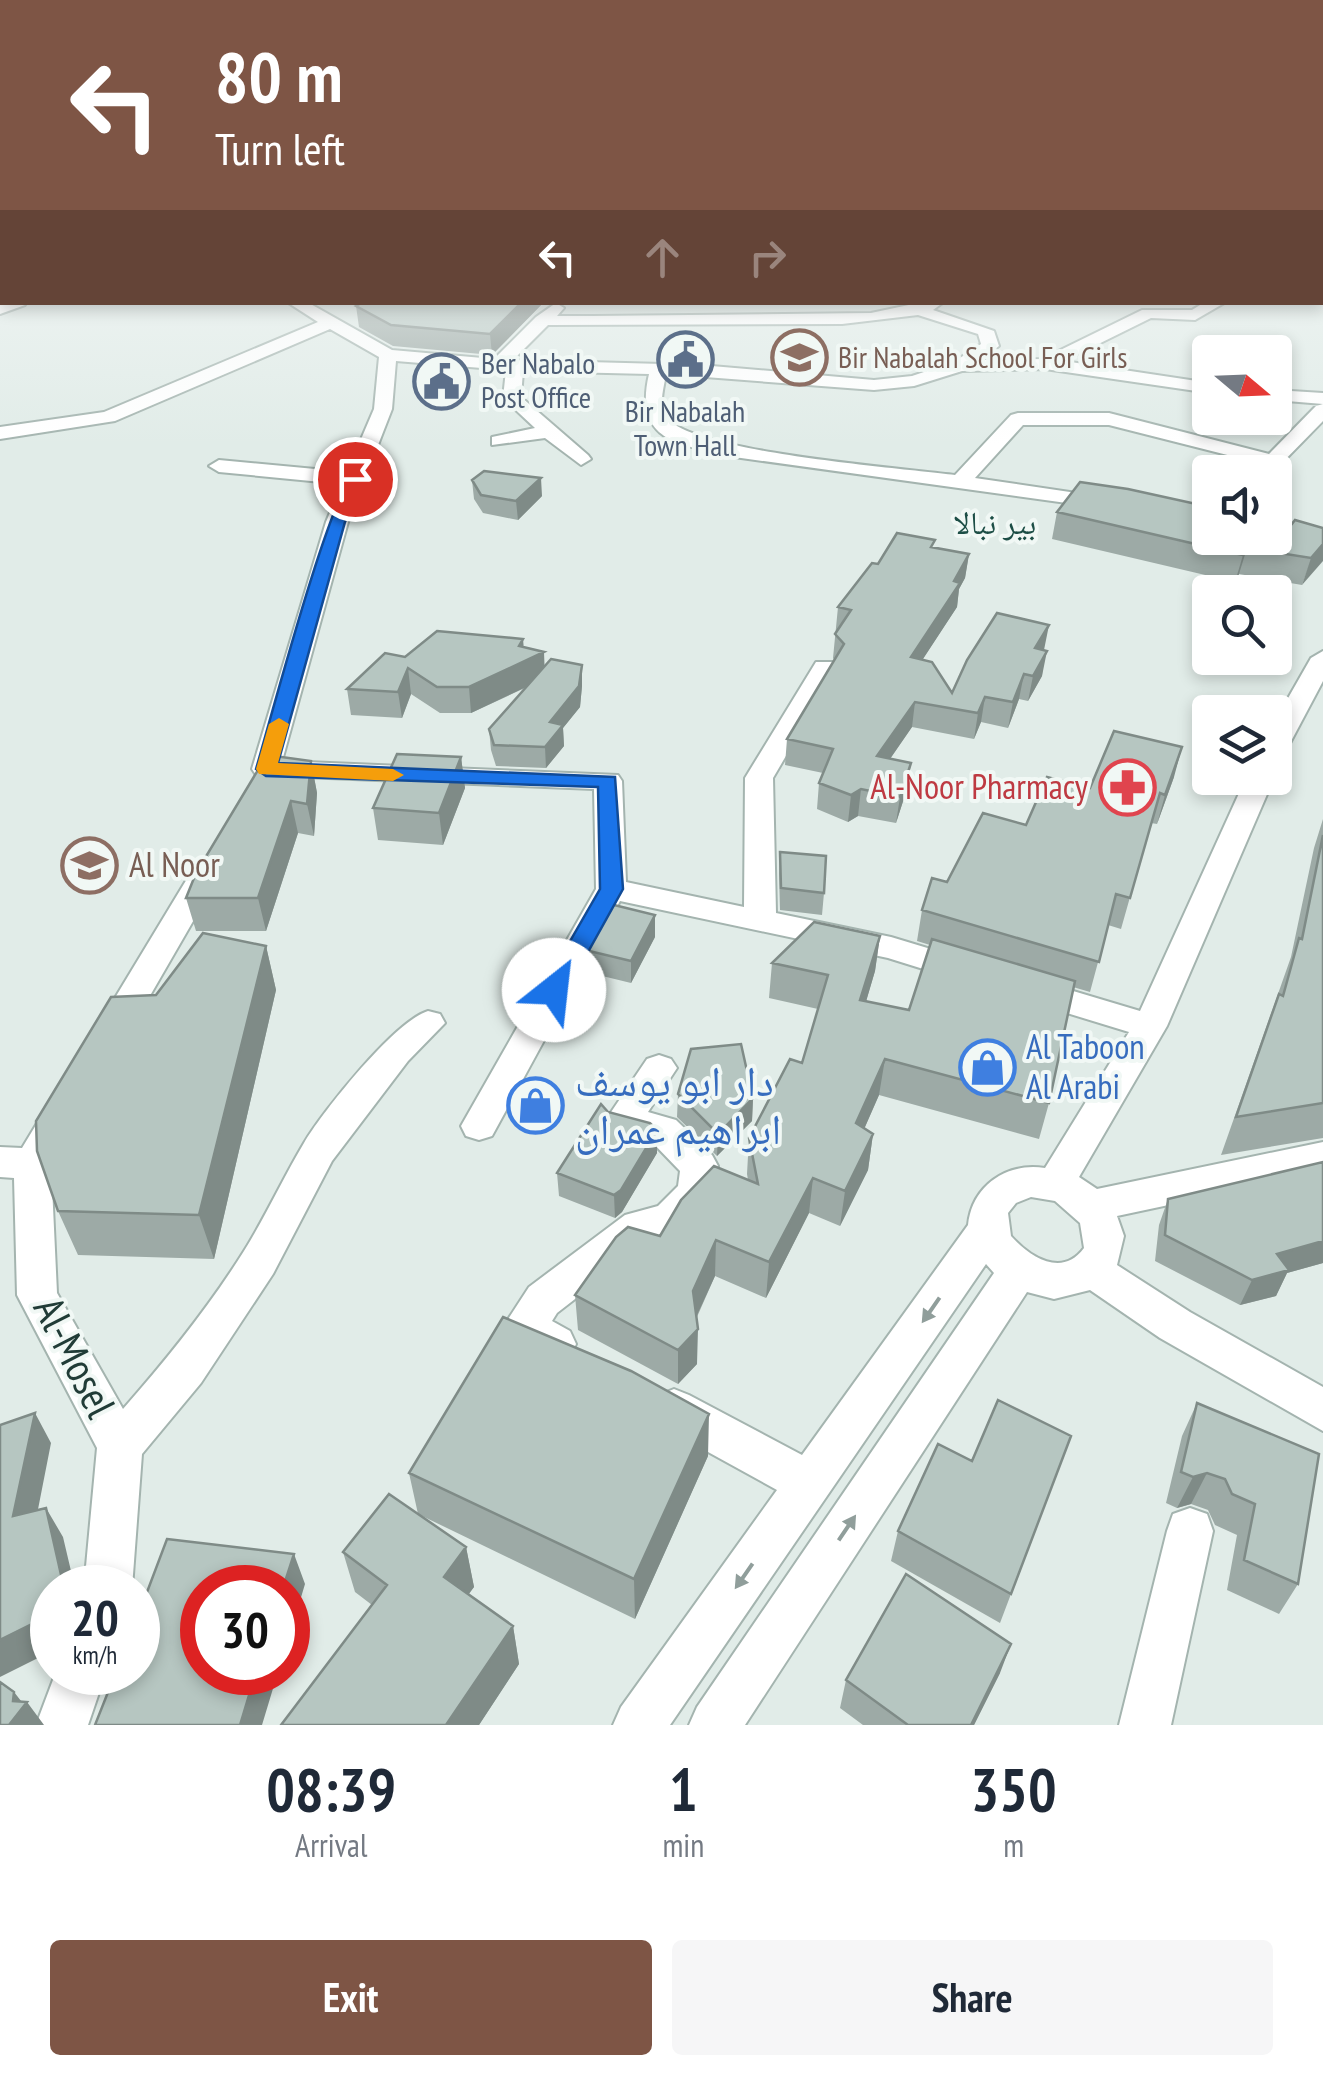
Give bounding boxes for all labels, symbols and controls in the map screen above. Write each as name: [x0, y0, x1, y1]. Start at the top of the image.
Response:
text: 80 m: [215, 31, 343, 121]
icon: left: [50, 40, 180, 170]
text: Turn left: [215, 119, 345, 177]
icon: left: [530, 230, 585, 285]
icon: ahead: [635, 230, 690, 285]
icon: right: [740, 230, 795, 285]
school or university icon: Bir Nabalah School For Girls: [769, 328, 829, 388]
public building icon: Bir Nabalah Town Hall: [655, 329, 715, 389]
north arrow: [1192, 335, 1292, 435]
map controls: [1192, 335, 1292, 795]
place label: Bir Nabalah School For Girls: [838, 337, 1127, 376]
place label: Ber Nabalo Post Office: [481, 343, 595, 416]
public building icon: Ber Nabalo Post Office: [412, 351, 472, 411]
place label: Bir Nabalah Town Hall: [625, 391, 745, 464]
pin: [313, 437, 398, 522]
icon: arrive: [328, 452, 383, 507]
button: sound: [1192, 455, 1292, 555]
district label: بير نبالا: [954, 501, 1036, 543]
button: search: [1192, 575, 1292, 675]
button: layers: [1192, 695, 1292, 795]
pharmacy icon: Al-Noor Pharmacy: [1097, 757, 1157, 817]
place label: Al-Noor Pharmacy: [870, 763, 1089, 809]
school or university icon: Al Noor: [60, 835, 120, 895]
place label: Al Noor: [129, 841, 220, 887]
position arrow: [502, 938, 606, 1042]
place label: Al Taboon Al Arabi: [1026, 1023, 1145, 1109]
shop icon: Al Taboon Al Arabi: [957, 1037, 1017, 1097]
place label: دار ابو يوسف ابراهيم عمران: [575, 1053, 781, 1157]
shop icon: دار ابو يوسف ابراهيم عمران: [506, 1075, 566, 1135]
street label: Al-Mosel: [22, 1287, 129, 1427]
one-way arrow: [921, 1297, 941, 1323]
one-way arrow: [837, 1514, 856, 1541]
one-way arrow: [735, 1563, 754, 1589]
speed limit sign: 30: [180, 1565, 310, 1695]
text: 20: [71, 1585, 119, 1650]
text: km/h: [73, 1639, 117, 1671]
text: 08:39: [266, 1750, 396, 1828]
text: 1: [669, 1750, 698, 1828]
text: 350: [971, 1750, 1057, 1828]
text: Arrival: [295, 1824, 367, 1866]
text: min: [662, 1824, 704, 1866]
text: m: [1003, 1824, 1024, 1866]
button: Exit: [50, 1940, 652, 2055]
button: Share: [672, 1940, 1273, 2055]

